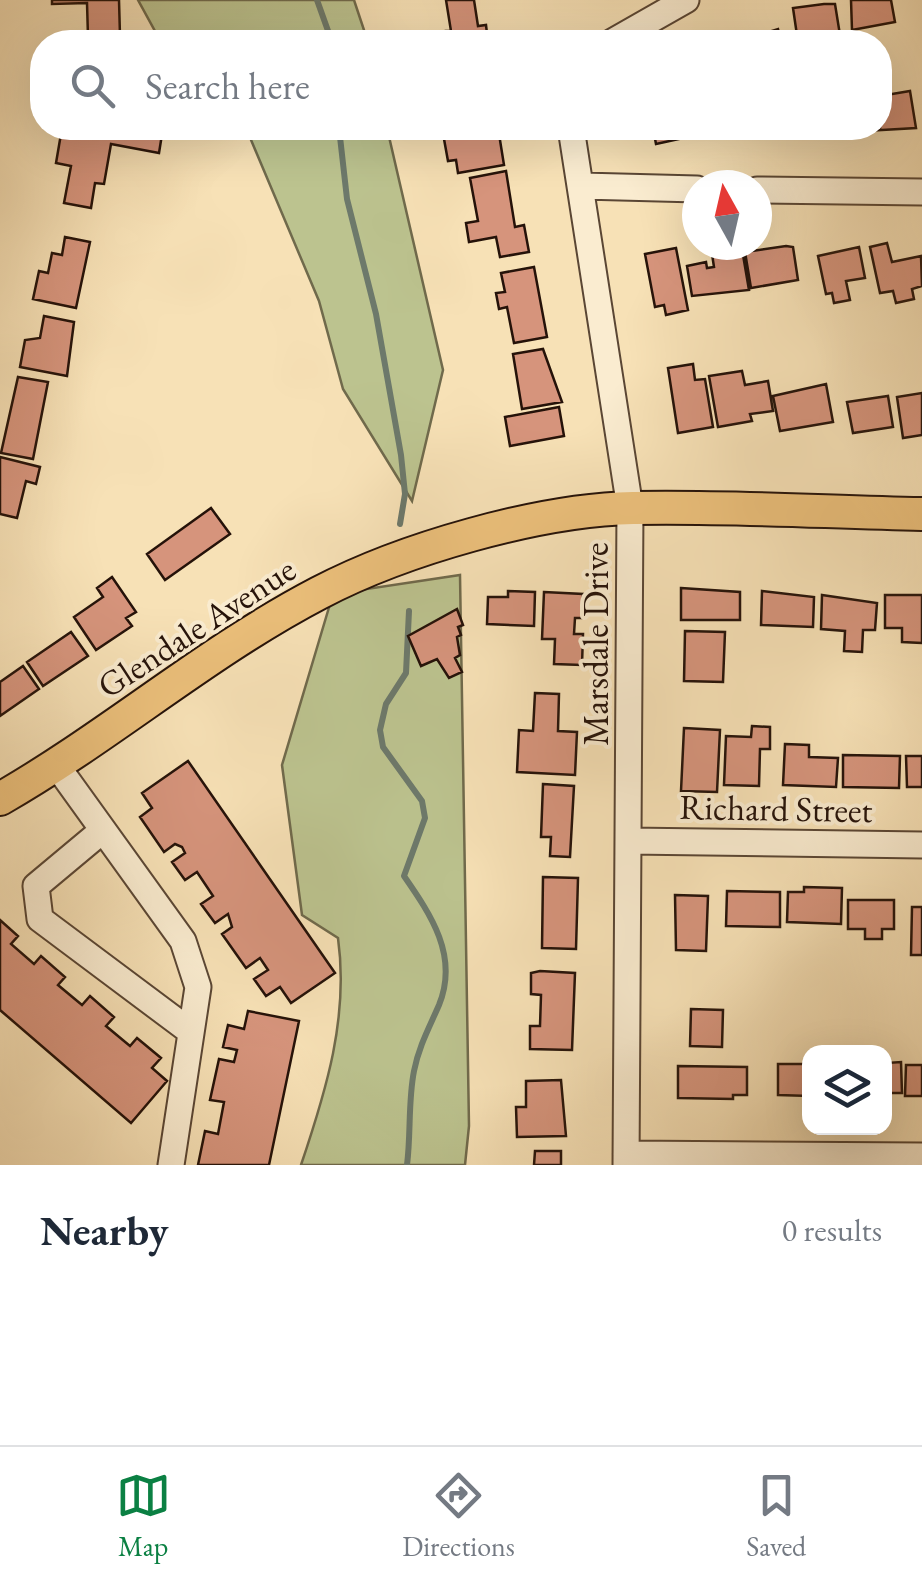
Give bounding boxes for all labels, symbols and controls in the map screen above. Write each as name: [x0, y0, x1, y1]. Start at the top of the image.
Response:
search box: [30, 30, 892, 140]
icon: search: [65, 58, 120, 113]
text: Search here: [145, 61, 310, 110]
north arrow: [682, 170, 772, 260]
street label: Marsdale Drive: [573, 542, 618, 746]
street label: Glendale Avenue: [88, 546, 304, 708]
street label: Richard Street: [679, 784, 873, 832]
map controls: [802, 1045, 892, 1135]
button: layers: [802, 1045, 892, 1135]
text: Nearby: [40, 1203, 169, 1258]
text: 0 results: [782, 1209, 882, 1251]
tab: Map: [116, 1468, 171, 1564]
tab: Directions: [402, 1468, 515, 1564]
tab: Saved: [746, 1468, 806, 1564]

